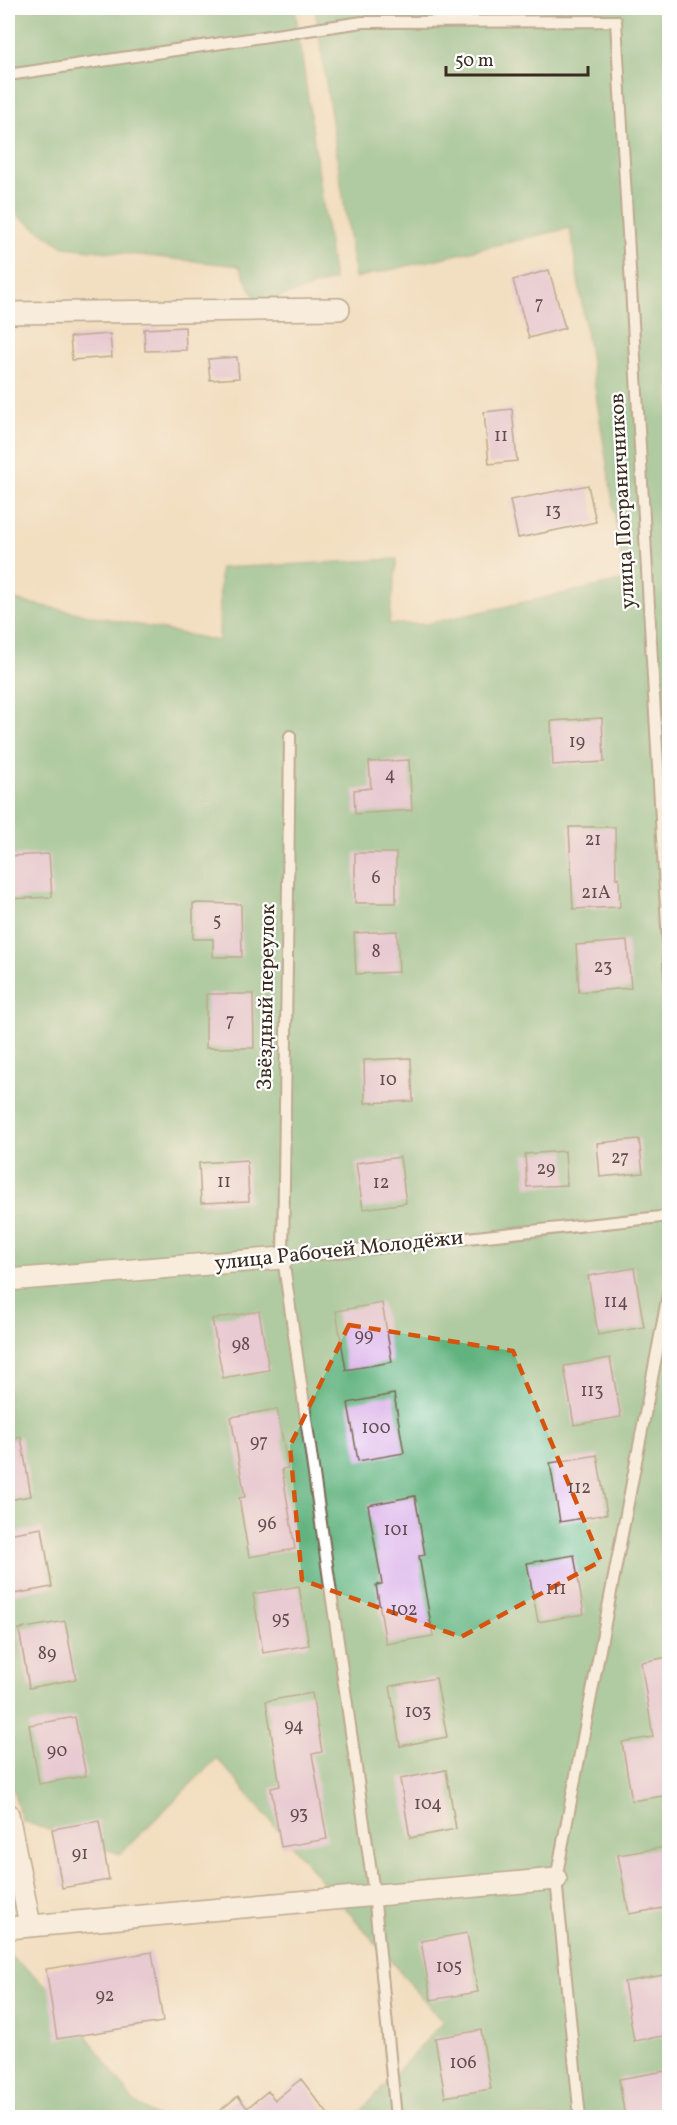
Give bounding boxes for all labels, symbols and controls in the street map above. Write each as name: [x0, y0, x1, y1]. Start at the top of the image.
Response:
scale bar: [446, 39, 588, 77]
text: 50 m: [455, 49, 494, 74]
house number: 7: [535, 292, 543, 317]
street label: улица Пограничников: [603, 392, 643, 610]
house number: 11: [494, 424, 508, 449]
house number: 13: [545, 499, 561, 524]
house number: 19: [569, 730, 585, 755]
house number: 4: [385, 763, 395, 788]
house number: 21: [585, 828, 601, 853]
house number: 6: [371, 866, 381, 891]
house number: 21А: [581, 881, 611, 906]
street label: Звёздный переулок: [251, 903, 283, 1091]
house number: 5: [213, 909, 221, 934]
house number: 8: [371, 940, 381, 965]
house number: 23: [594, 955, 612, 980]
house number: 7: [226, 1009, 234, 1034]
house number: 10: [379, 1068, 397, 1093]
house number: 27: [611, 1146, 629, 1171]
house number: 29: [537, 1157, 555, 1182]
house number: 11: [217, 1170, 231, 1195]
house number: 12: [373, 1171, 389, 1196]
street label: улица Рабочей Молодёжи: [213, 1223, 465, 1278]
house number: 114: [604, 1290, 628, 1315]
house number: 99: [355, 1324, 373, 1349]
house number: 98: [232, 1333, 250, 1358]
house number: 113: [580, 1379, 604, 1404]
house number: 100: [362, 1416, 391, 1441]
house number: 97: [250, 1430, 268, 1455]
house number: 112: [567, 1476, 591, 1501]
house number: 96: [257, 1512, 277, 1537]
house number: 101: [384, 1518, 408, 1543]
house number: 111: [546, 1577, 566, 1602]
house number: 102: [390, 1598, 418, 1623]
house number: 95: [272, 1607, 290, 1632]
house number: 89: [38, 1642, 56, 1667]
house number: 103: [405, 1700, 431, 1725]
house number: 94: [284, 1714, 304, 1739]
house number: 90: [47, 1739, 67, 1764]
house number: 104: [414, 1792, 442, 1817]
house number: 93: [290, 1802, 308, 1827]
house number: 91: [72, 1842, 88, 1867]
house number: 105: [436, 1955, 462, 1980]
house number: 92: [95, 1984, 115, 2009]
house number: 106: [449, 2051, 477, 2076]

